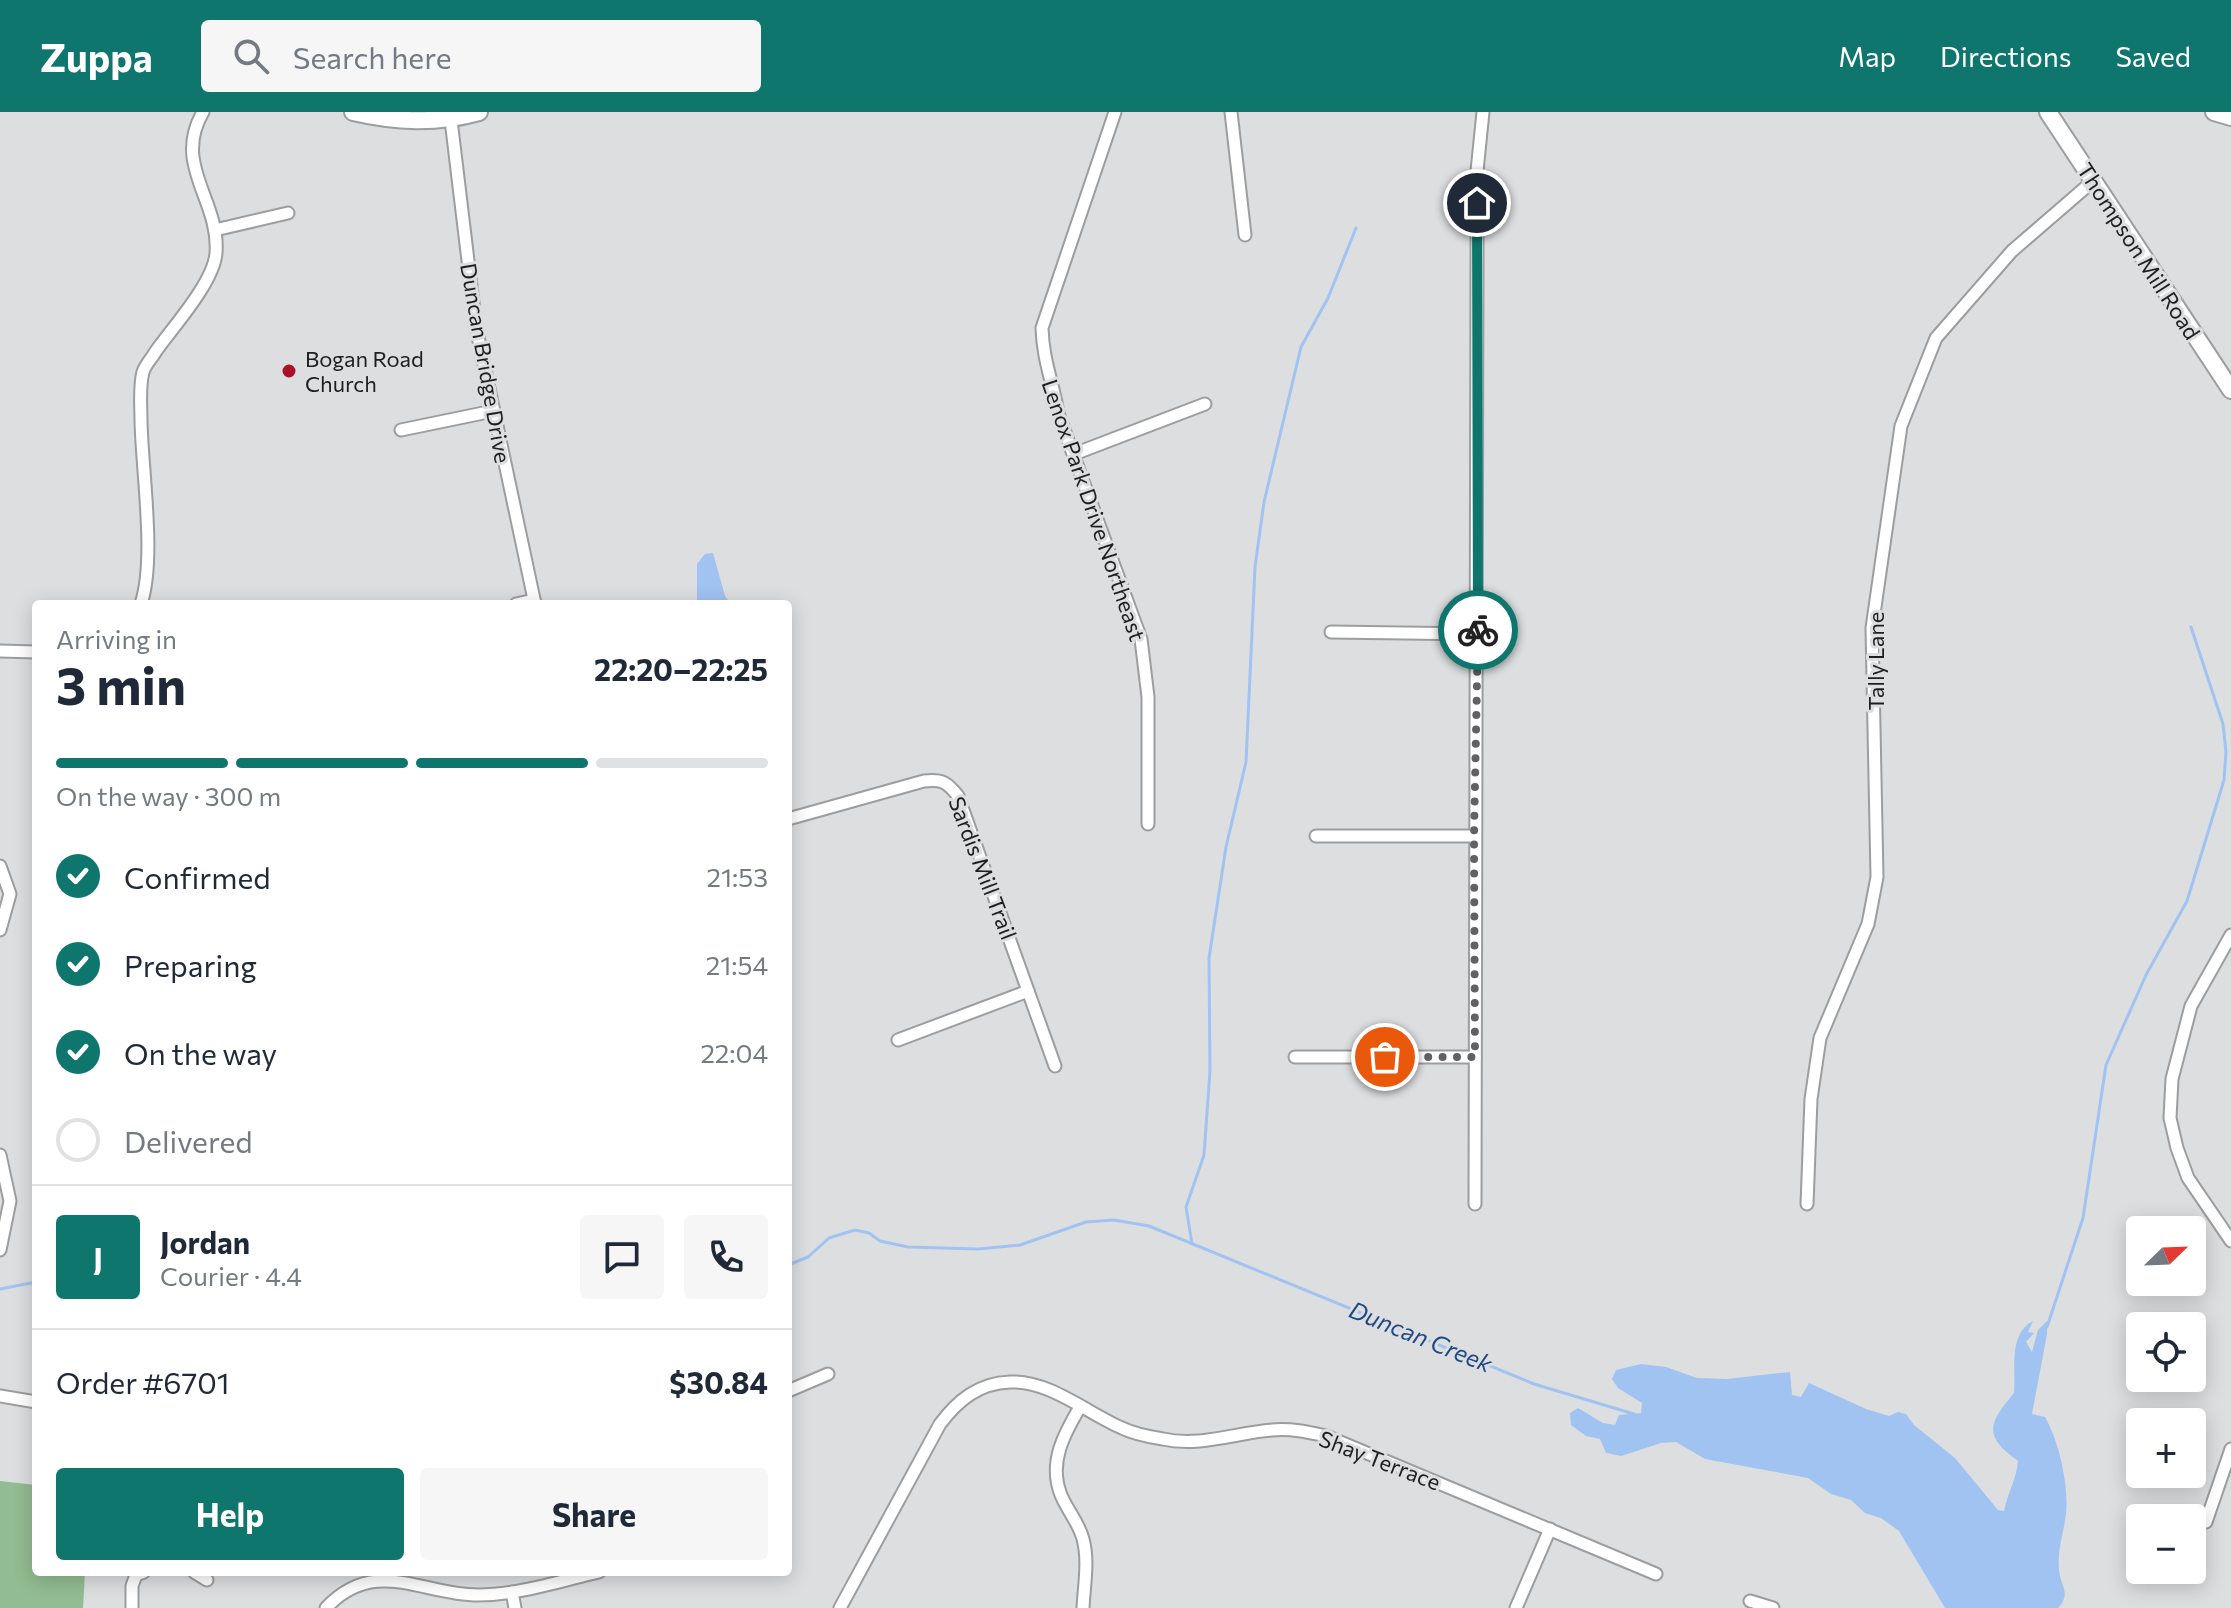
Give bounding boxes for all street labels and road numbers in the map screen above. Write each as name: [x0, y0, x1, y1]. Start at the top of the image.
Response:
street label: Thompson Mill Road: [2072, 158, 2206, 344]
street label: Duncan Bridge Drive: [455, 261, 517, 465]
street label: Lenox Park Drive Northeast: [1036, 375, 1152, 645]
street label: Tally Lane: [1862, 612, 1889, 710]
street label: Sardis Mill Trail: [943, 793, 1023, 943]
street label: Shay Terrace: [1316, 1425, 1444, 1495]

